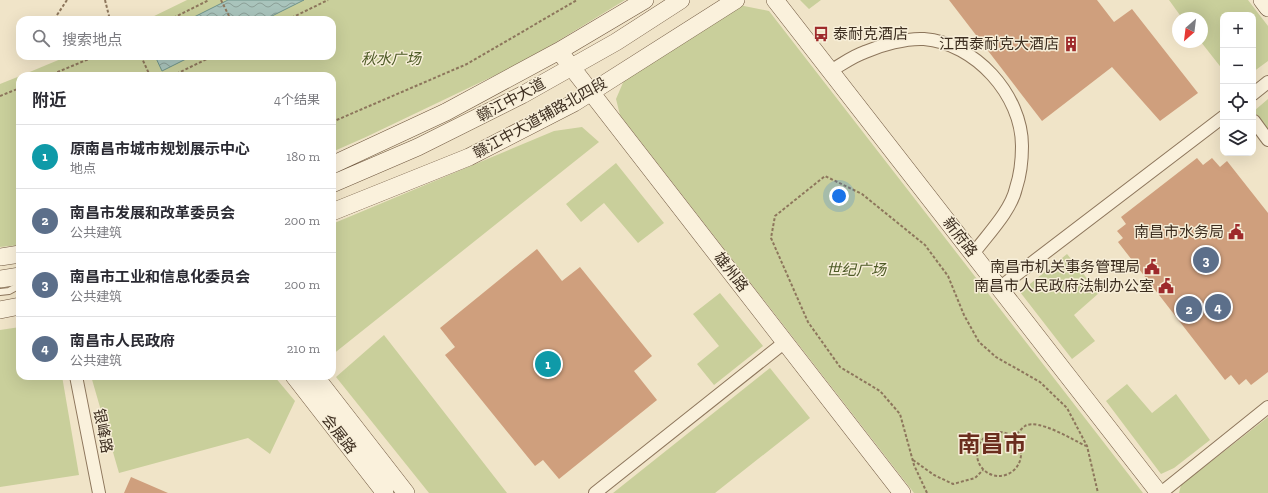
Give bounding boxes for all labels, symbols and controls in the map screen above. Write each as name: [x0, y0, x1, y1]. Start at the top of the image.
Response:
north arrow: [1172, 12, 1208, 48]
map controls: [1220, 12, 1256, 156]
button: +: [1220, 12, 1256, 48]
search box: [16, 16, 336, 60]
bus stop icon: 泰耐克酒店: [812, 25, 830, 43]
place label: 泰耐克酒店: [833, 25, 908, 43]
icon: search: [30, 27, 52, 49]
text: 搜索地点: [62, 31, 122, 49]
place label: 江西泰耐克大酒店: [939, 35, 1059, 53]
building icon: 江西泰耐克大酒店: [1062, 35, 1080, 53]
button: −: [1220, 48, 1256, 84]
park label: 秋水广场: [361, 50, 423, 68]
street label: 赣江中大道辅路北四段: [470, 74, 610, 162]
street label: 赣江中大道: [474, 74, 548, 126]
button: locate: [1220, 84, 1256, 120]
text: 附近: [32, 90, 66, 110]
text: 4个结果: [274, 92, 320, 107]
button: layers: [1220, 120, 1256, 156]
text: 原南昌市城市规划展示中心: [70, 140, 250, 158]
text: 1: [42, 149, 48, 164]
text: 180 m: [286, 149, 320, 164]
text: 地点: [70, 161, 96, 176]
your location: [829, 186, 849, 206]
text: 南昌市发展和改革委员会: [70, 204, 235, 222]
text: 2: [42, 213, 48, 228]
text: 200 m: [284, 213, 320, 228]
street label: 新府路: [939, 214, 981, 260]
place label: 南昌市水务局: [1134, 223, 1224, 241]
public building icon: 南昌市水务局: [1227, 223, 1245, 241]
text: 公共建筑: [70, 225, 122, 240]
pin: 3: [1193, 245, 1219, 275]
street label: 雄州路: [710, 249, 752, 295]
place label: 南昌市机关事务管理局: [990, 258, 1140, 276]
public building icon: 南昌市机关事务管理局: [1143, 258, 1161, 276]
park label: 世纪广场: [826, 261, 888, 279]
text: 南昌市工业和信息化委员会: [70, 268, 250, 286]
text: 3: [42, 277, 48, 292]
text: 200 m: [284, 277, 320, 292]
place label: 南昌市人民政府法制办公室: [974, 277, 1154, 295]
public building icon: 南昌市人民政府法制办公室: [1157, 277, 1175, 295]
text: 公共建筑: [70, 289, 122, 304]
pin: 4: [1205, 292, 1231, 322]
pin: 2: [1176, 294, 1202, 324]
text: 南昌市人民政府: [70, 332, 175, 350]
text: 4: [41, 341, 49, 356]
text: 210 m: [287, 341, 320, 356]
pin: 1: [535, 349, 561, 379]
text: 公共建筑: [70, 353, 122, 368]
street label: 银峰路: [90, 407, 116, 455]
street label: 会展路: [318, 411, 360, 457]
district label: 南昌市: [958, 430, 1027, 458]

